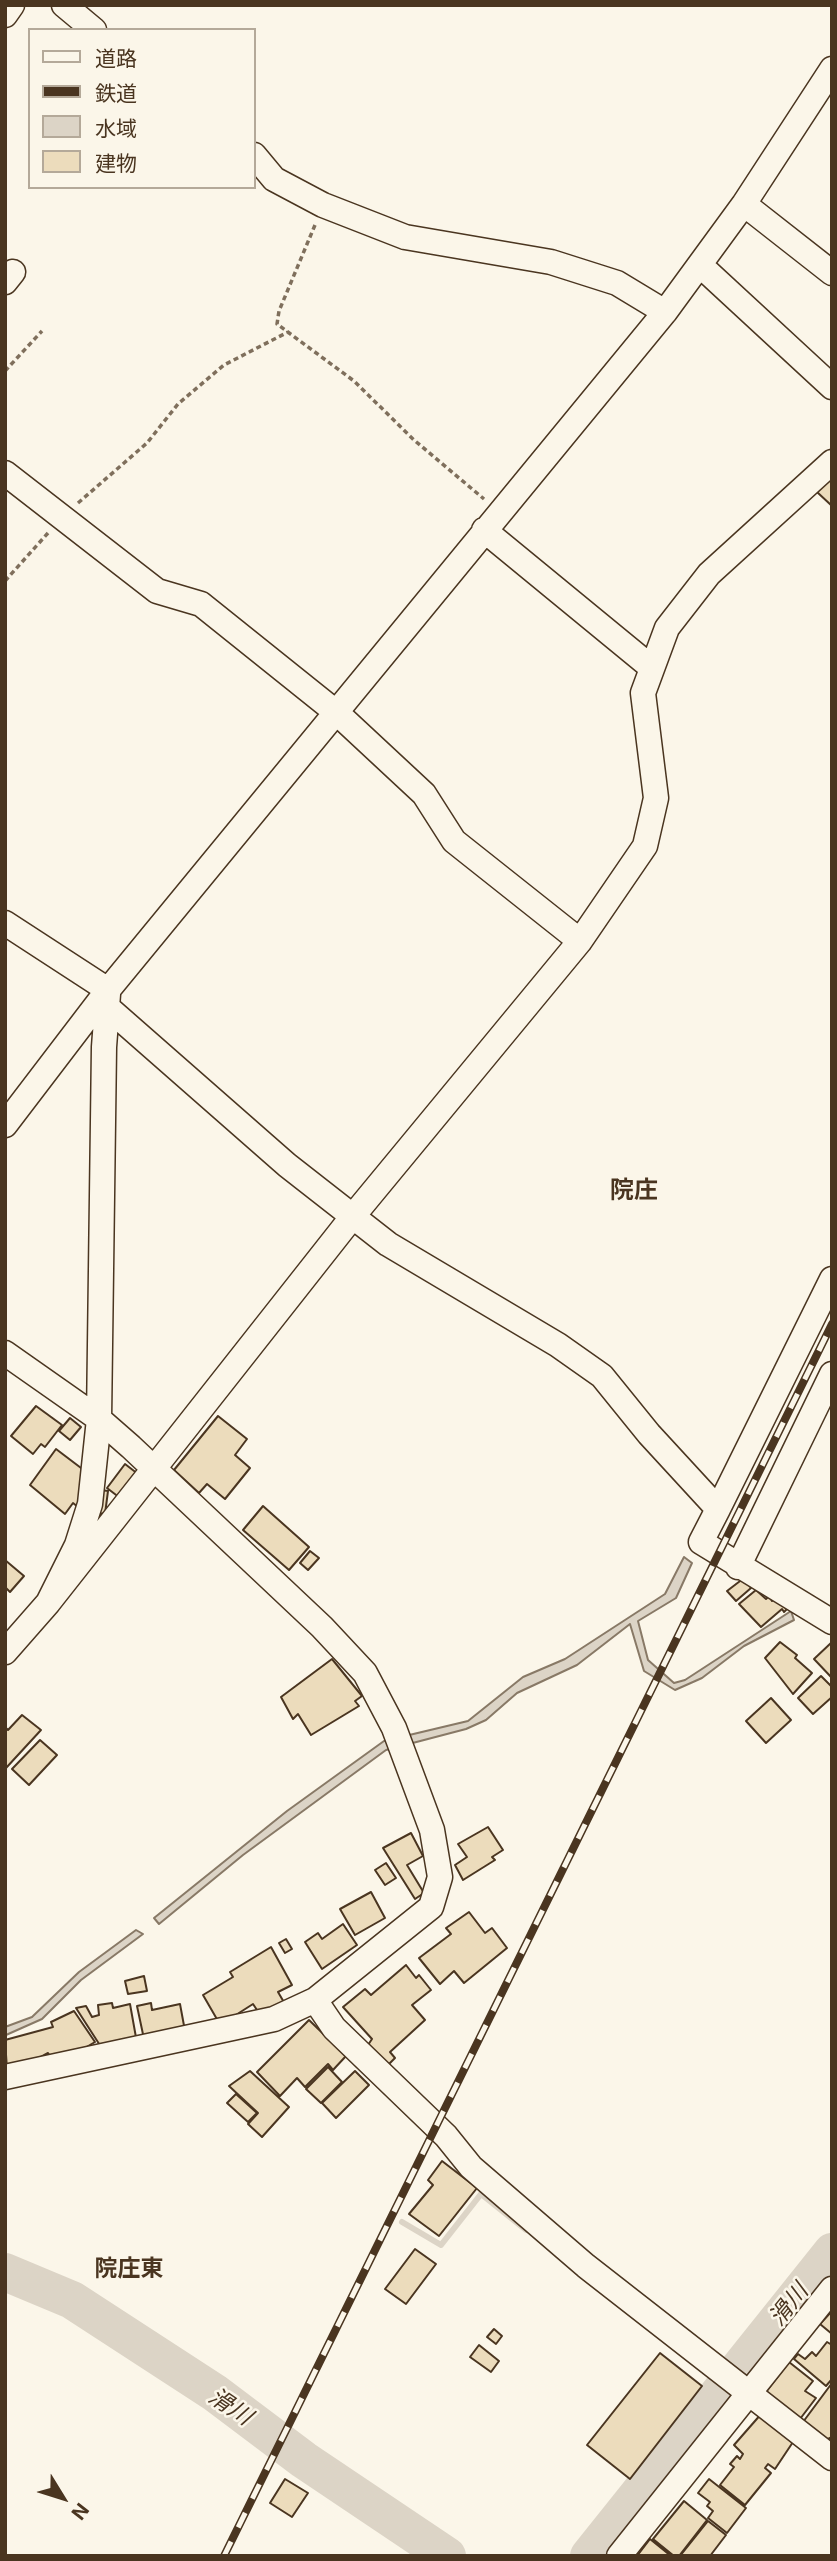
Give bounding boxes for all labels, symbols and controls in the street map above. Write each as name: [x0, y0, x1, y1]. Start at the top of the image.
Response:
legend: [28, 28, 256, 189]
text: 道路: [95, 46, 137, 71]
text: 鉄道: [95, 81, 137, 106]
text: 水域: [95, 116, 137, 141]
text: 建物: [95, 151, 137, 176]
district label: 院庄: [610, 1177, 658, 1205]
district label: 院庄東: [95, 2255, 163, 2283]
water label: 滑川: [764, 2278, 814, 2332]
water label: 滑川: [203, 2383, 257, 2431]
north arrow: [28, 2463, 98, 2533]
text: N: [66, 2498, 93, 2524]

